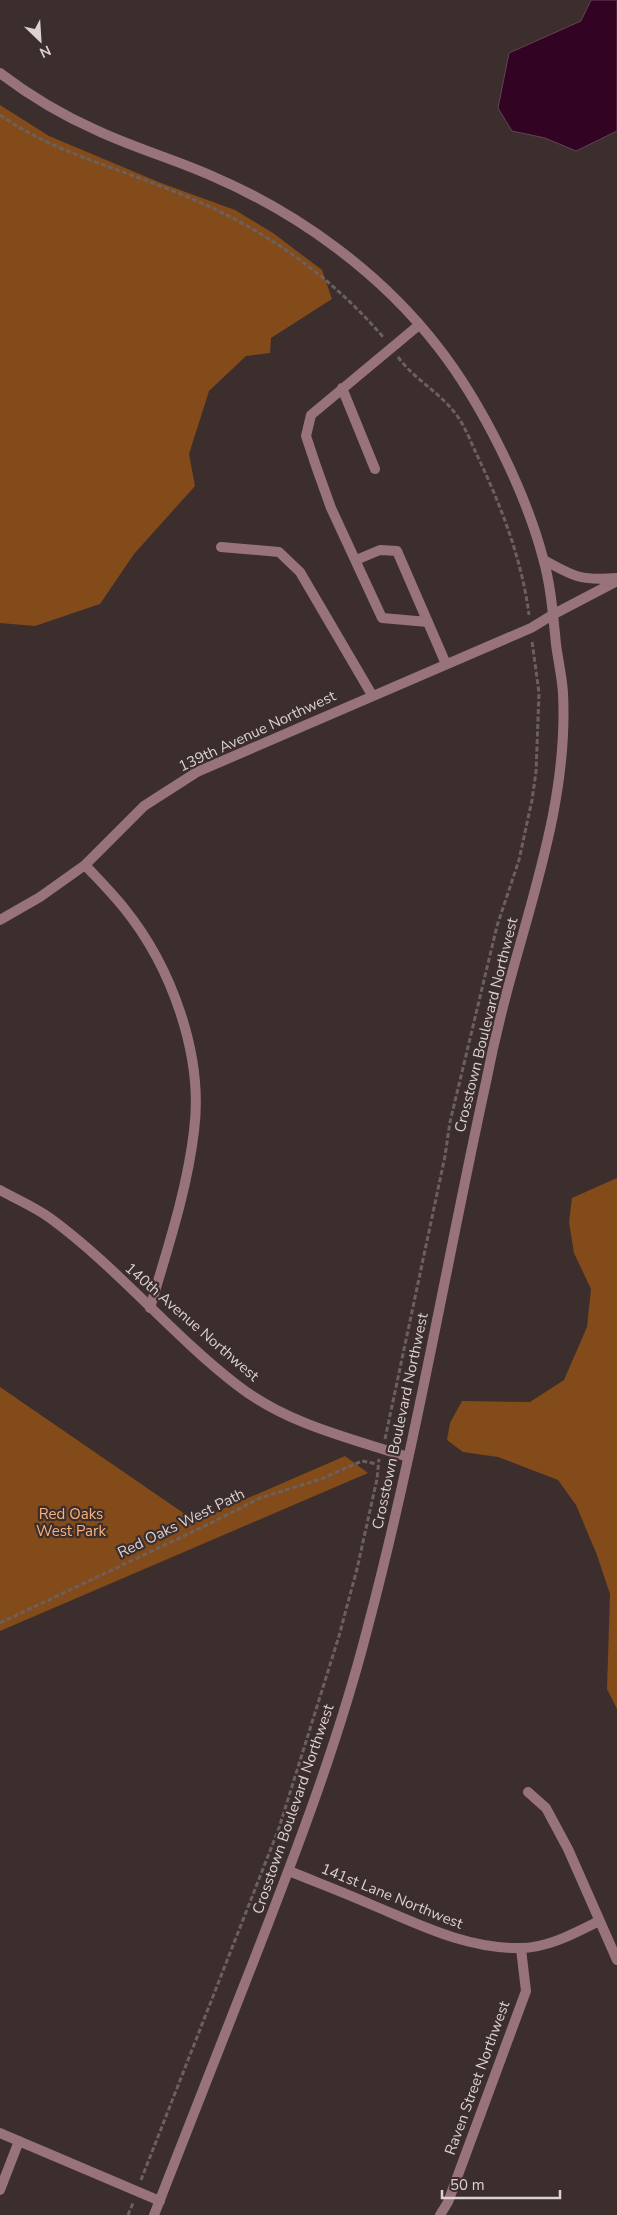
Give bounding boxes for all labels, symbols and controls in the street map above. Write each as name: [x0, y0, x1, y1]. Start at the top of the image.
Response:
north arrow: [15, 15, 65, 65]
text: N: [37, 41, 54, 62]
street label: 139th Avenue Northwest: [175, 685, 340, 776]
street label: Crosstown Boulevard Northwest: [450, 915, 523, 1135]
street label: 140th Avenue Northwest: [121, 1258, 264, 1386]
street label: Crosstown Boulevard Northwest: [367, 1310, 433, 1531]
street label: Red Oaks West Path: [114, 1484, 248, 1562]
park label: Red Oaks West Park: [36, 1504, 106, 1541]
street label: Crosstown Boulevard Northwest: [248, 1701, 339, 1917]
street label: 141st Lane Northwest: [318, 1858, 467, 1934]
street label: Raven Street Northwest: [440, 1998, 514, 2158]
scale bar: [442, 2168, 560, 2200]
text: 50 m: [450, 2175, 485, 2195]

